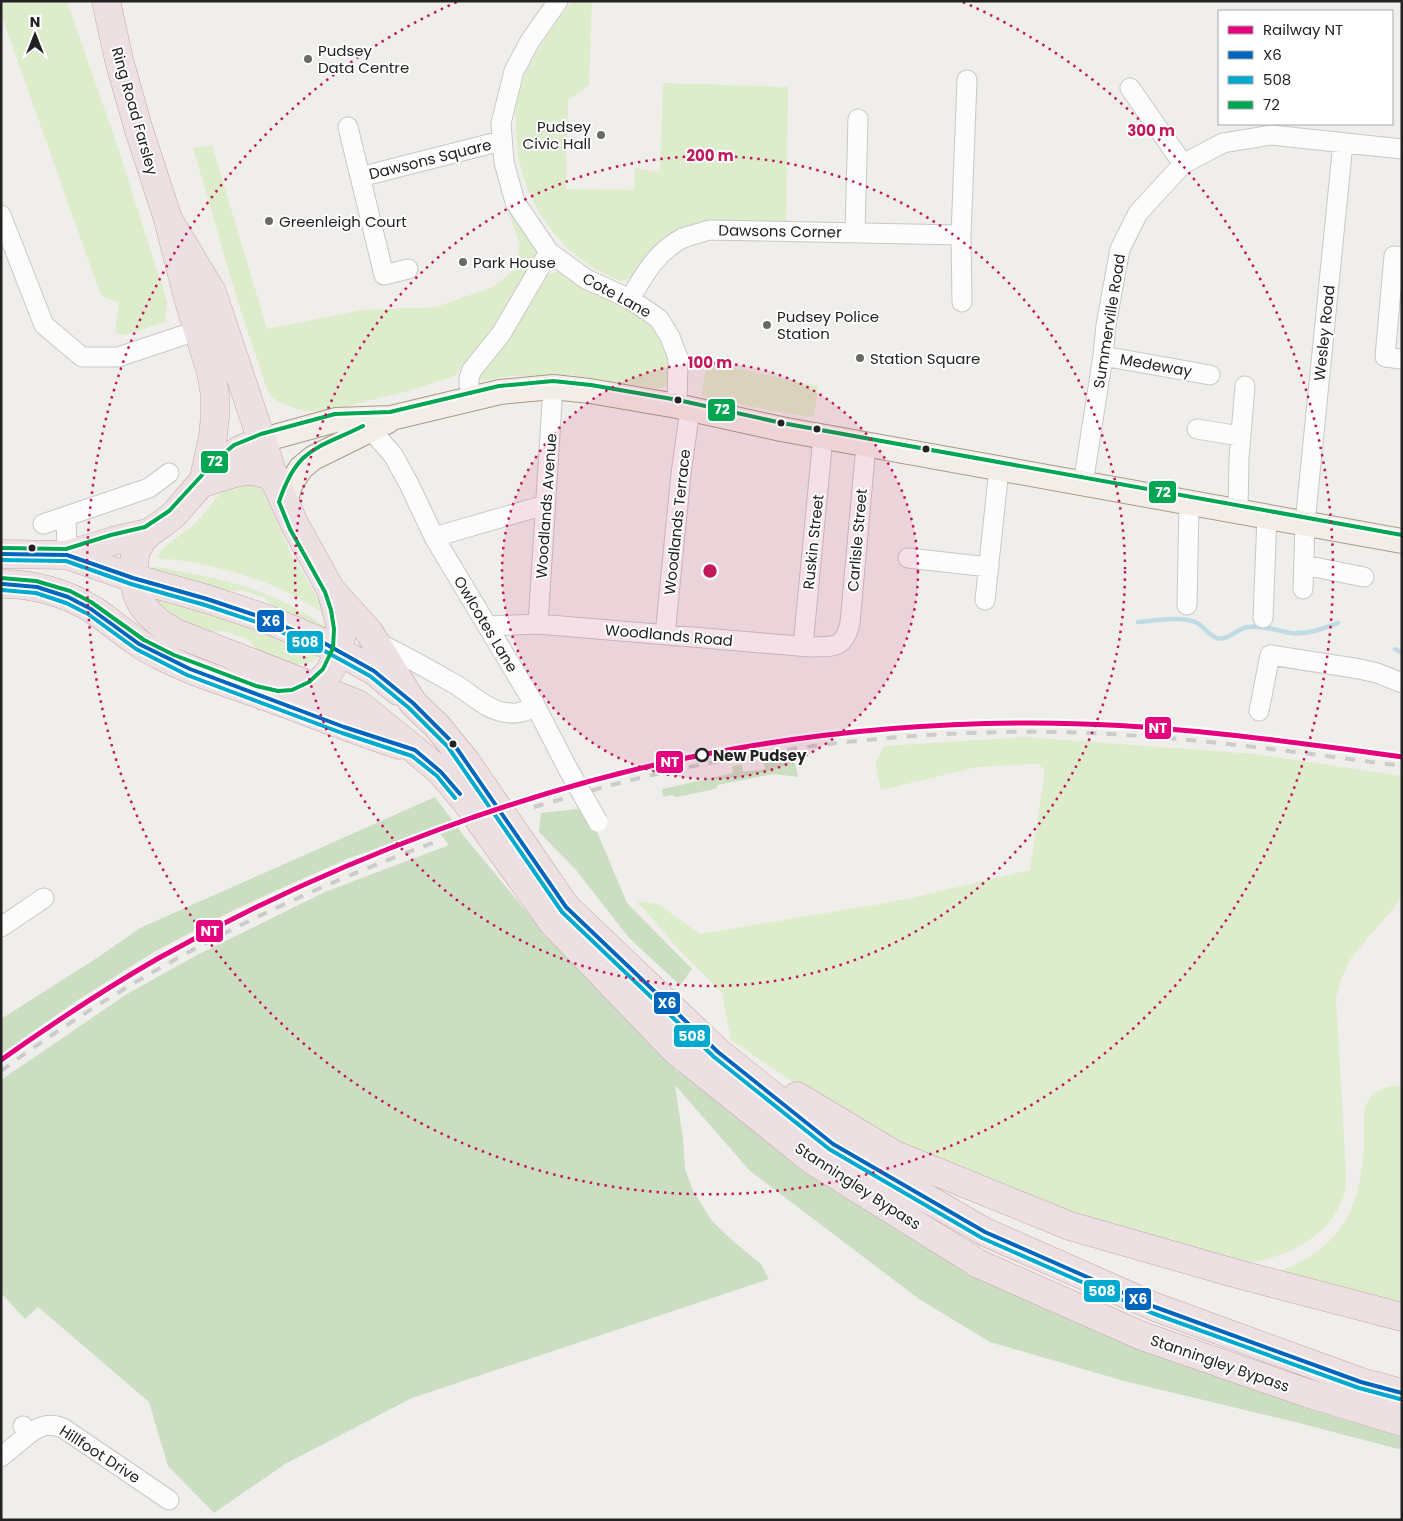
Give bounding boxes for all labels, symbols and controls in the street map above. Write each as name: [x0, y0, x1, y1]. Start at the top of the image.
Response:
north arrow: [10, 10, 60, 60]
legend: [1218, 10, 1393, 125]
text: N: [30, 12, 40, 32]
text: Railway NT: [1263, 19, 1343, 40]
place label: Pudsey Data Centre: [318, 40, 409, 78]
text: X6: [1263, 44, 1282, 65]
street label: Ring Road Farsley: [107, 45, 163, 178]
marker: Pudsey Data Centre: [302, 53, 314, 65]
text: 508: [1263, 69, 1291, 90]
text: 72: [1263, 94, 1280, 115]
place label: Pudsey Civic Hall: [523, 116, 592, 154]
text: 300 m: [1127, 120, 1175, 141]
marker: Pudsey Civic Hall: [595, 129, 607, 141]
street label: Dawsons Square: [367, 134, 493, 184]
text: 200 m: [686, 145, 734, 166]
place label: Greenleigh Court: [279, 211, 407, 232]
marker: Greenleigh Court: [263, 215, 275, 227]
street label: Dawsons Corner: [718, 219, 842, 243]
place label: Park House: [473, 252, 556, 273]
street label: Summerville Road: [1088, 252, 1130, 390]
marker: Park House: [457, 256, 469, 268]
street label: Cote Lane: [579, 268, 655, 322]
street label: Wesley Road: [1309, 284, 1339, 382]
place label: Pudsey Police Station: [777, 306, 879, 344]
marker: Pudsey Police Station: [761, 319, 773, 331]
place label: Station Square: [870, 348, 980, 369]
street label: Medeway: [1118, 348, 1194, 382]
text: 100 m: [688, 352, 732, 373]
marker: Station Square: [854, 352, 866, 364]
unlabelled marker: [673, 395, 683, 405]
line badge: 72: [707, 398, 736, 422]
text: 72: [714, 399, 730, 419]
unlabelled marker: [776, 418, 786, 428]
unlabelled marker: [812, 424, 822, 434]
street label: Woodlands Avenue: [530, 433, 562, 579]
unlabelled marker: [921, 444, 931, 454]
street label: Woodlands Terrace: [659, 448, 695, 596]
line badge: 72: [200, 450, 229, 474]
text: 72: [207, 451, 223, 471]
line badge: 72: [1148, 480, 1177, 504]
text: 72: [1155, 482, 1171, 502]
street label: Carlisle Street: [842, 488, 872, 592]
street label: Ruskin Street: [798, 493, 828, 591]
unlabelled marker: [27, 543, 37, 553]
centre of rings: [701, 562, 719, 580]
street label: Owlcotes Lane: [449, 572, 523, 676]
line badge: X6: [256, 609, 285, 633]
text: X6: [262, 611, 281, 631]
street label: Woodlands Road: [604, 619, 734, 651]
line badge: 508: [286, 630, 324, 654]
text: 508: [291, 632, 319, 652]
line badge: NT: [1144, 716, 1172, 740]
text: NT: [1149, 718, 1167, 738]
unlabelled marker: [448, 739, 458, 749]
place label: New Pudsey: [713, 745, 807, 766]
marker: New Pudsey: [695, 748, 709, 762]
line badge: NT: [655, 750, 684, 774]
text: NT: [661, 752, 679, 772]
line badge: NT: [195, 919, 224, 943]
text: NT: [201, 921, 219, 941]
line badge: X6: [653, 991, 681, 1015]
text: X6: [658, 993, 677, 1013]
line badge: 508: [673, 1024, 711, 1048]
text: 508: [678, 1026, 706, 1046]
street label: Stanningley Bypass: [791, 1137, 925, 1235]
line badge: 508: [1083, 1279, 1121, 1303]
text: 508: [1088, 1281, 1116, 1301]
line badge: X6: [1124, 1287, 1152, 1311]
text: X6: [1129, 1289, 1148, 1309]
street label: Stanningley Bypass: [1148, 1329, 1293, 1397]
street label: Hillfoot Drive: [55, 1420, 145, 1488]

